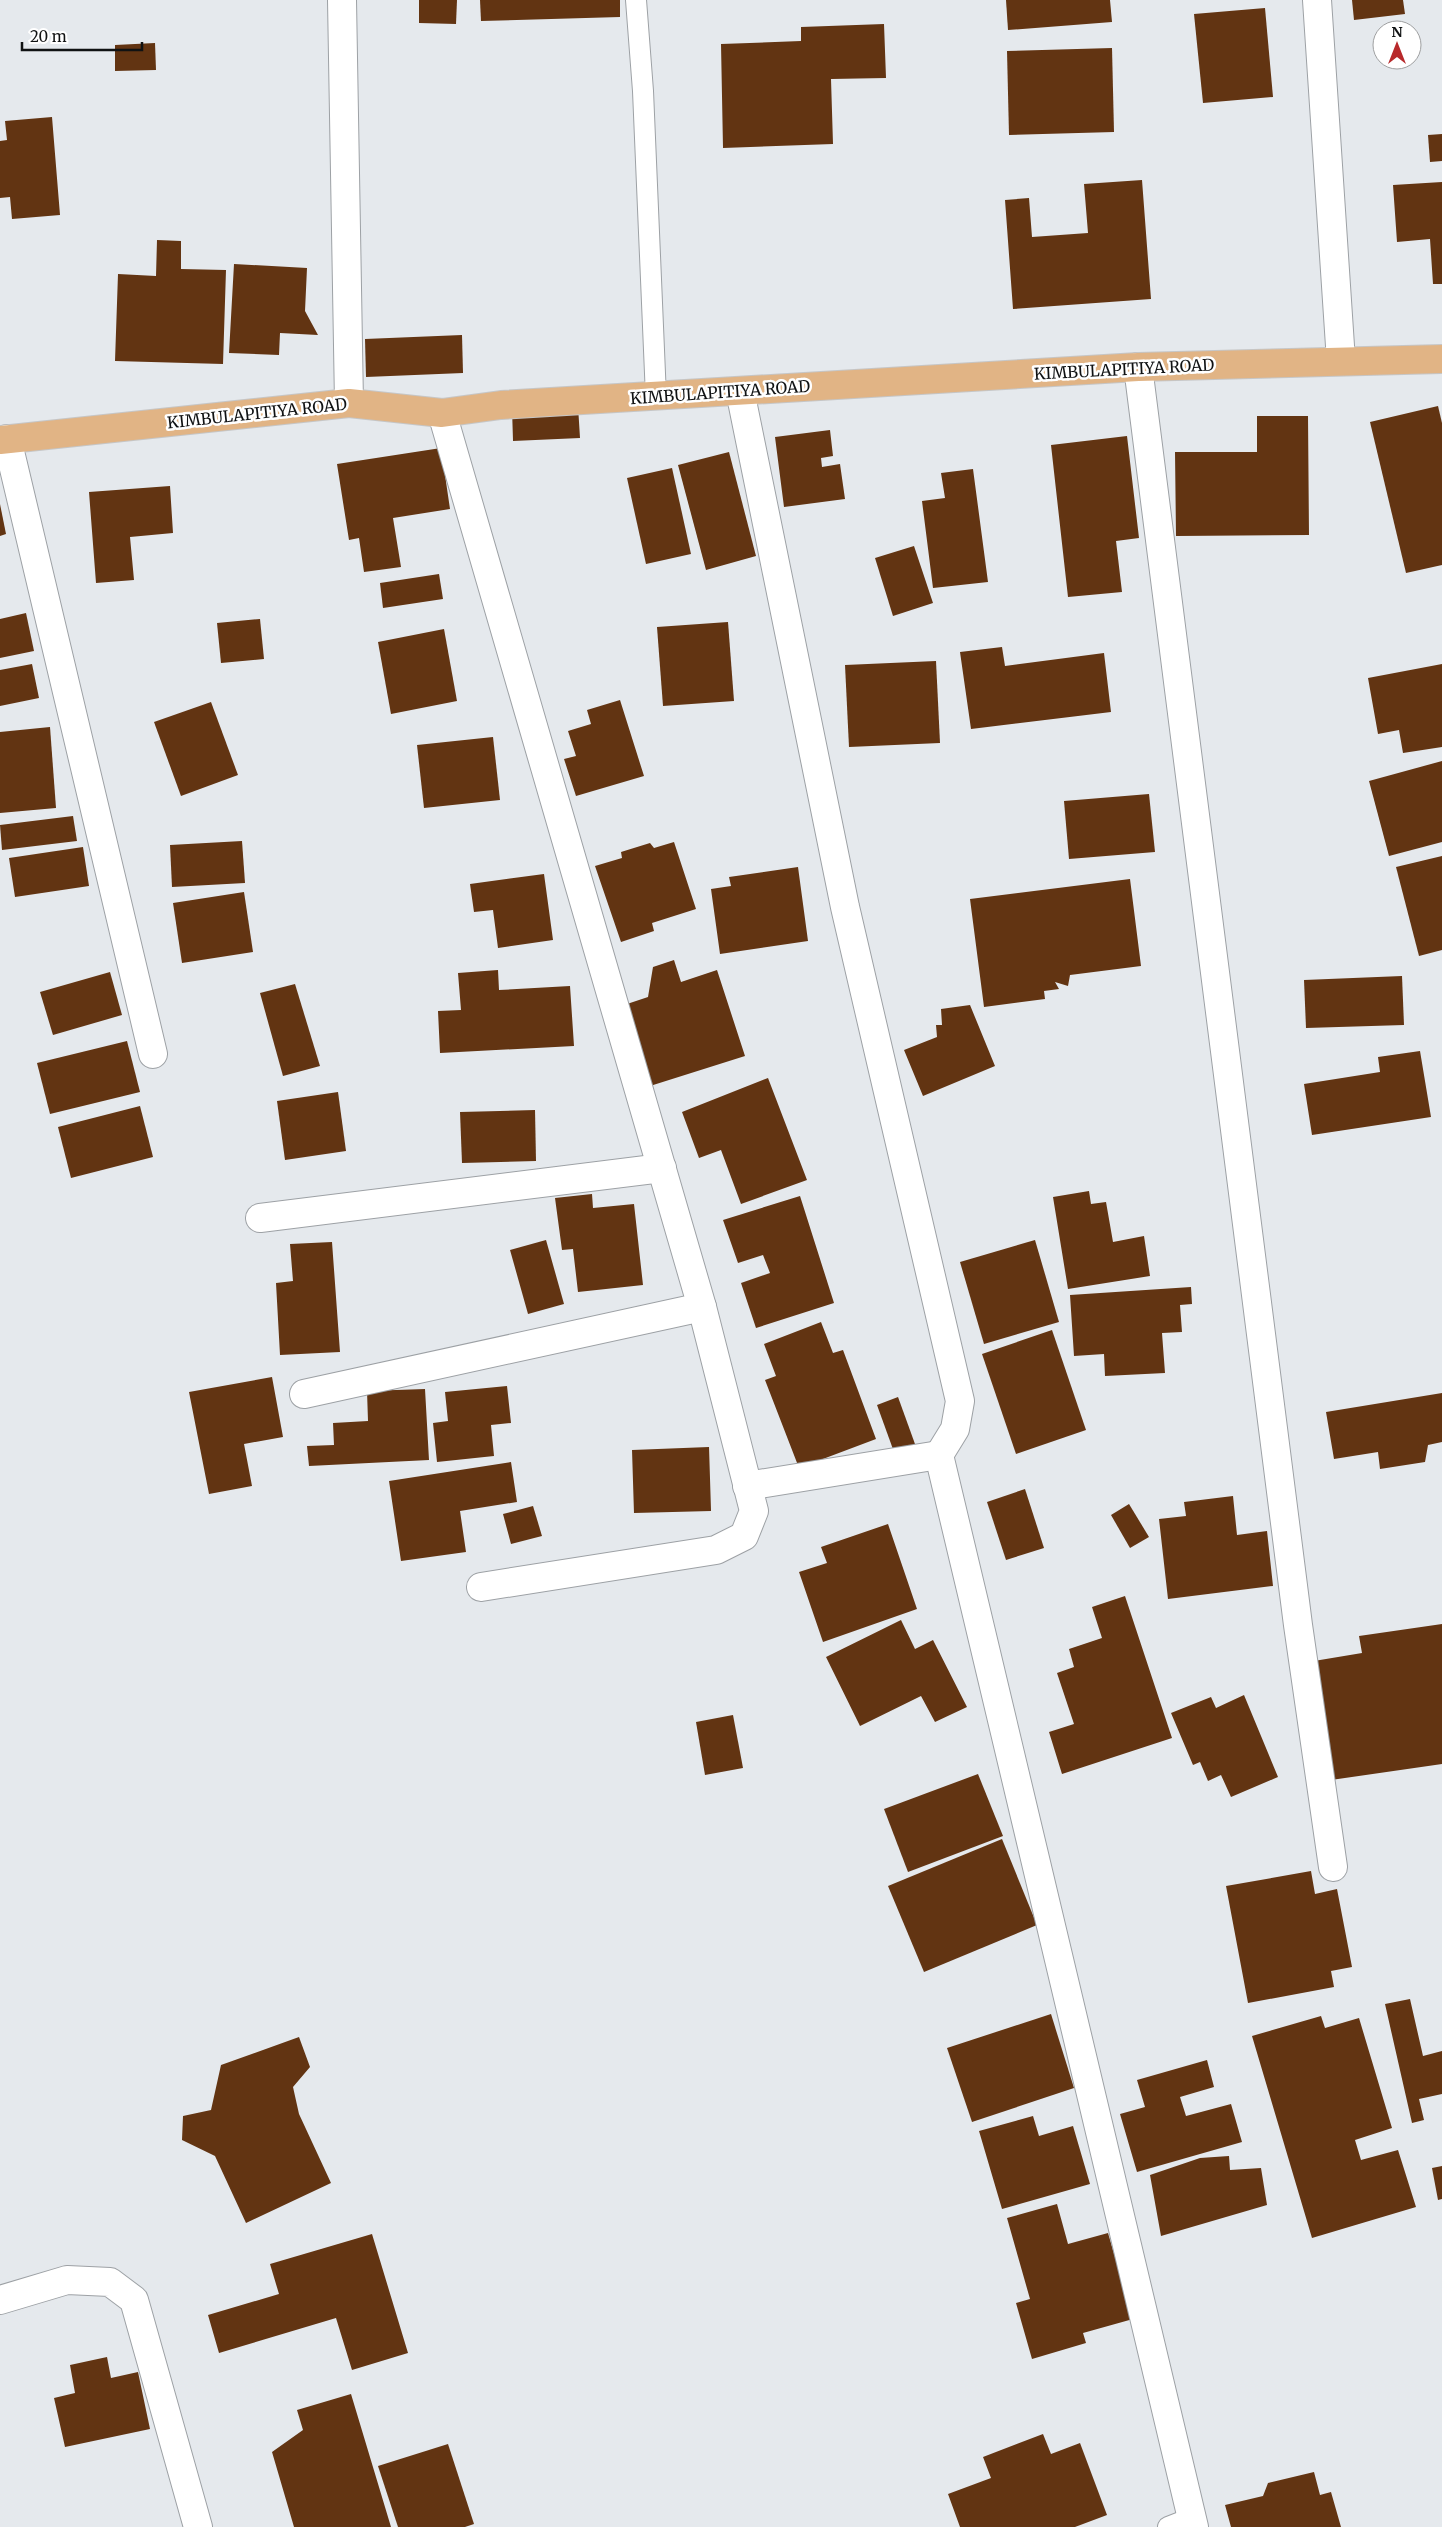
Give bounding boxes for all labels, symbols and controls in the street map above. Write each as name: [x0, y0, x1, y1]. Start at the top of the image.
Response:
scale bar: [22, 20, 142, 52]
north arrow: [1372, 20, 1422, 70]
text: N: [1391, 23, 1403, 41]
text: 20 m: [30, 27, 67, 46]
street label: KIMBULAPITIYA ROAD: [1033, 354, 1215, 384]
street label: KIMBULAPITIYA ROAD: [629, 376, 811, 408]
street label: KIMBULAPITIYA ROAD: [166, 394, 348, 432]

